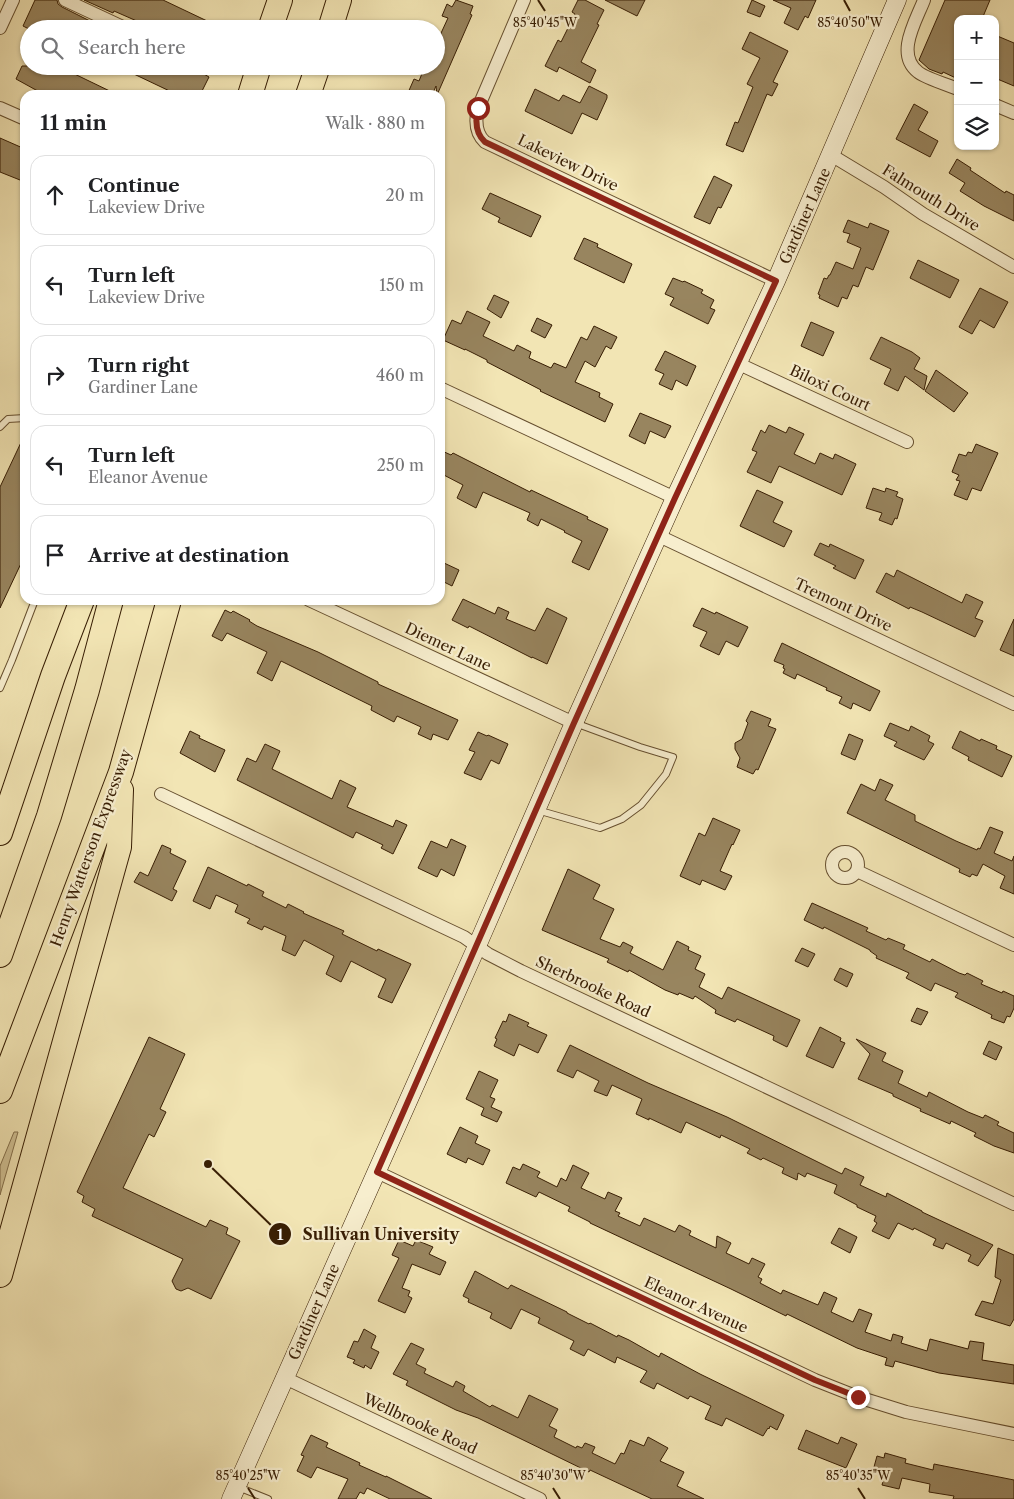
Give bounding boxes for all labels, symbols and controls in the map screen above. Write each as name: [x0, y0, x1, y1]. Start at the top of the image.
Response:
text: 85°40'45"W: [513, 15, 578, 30]
text: 85°40'50"W: [817, 15, 884, 30]
map controls: [954, 15, 999, 150]
button: +: [954, 15, 999, 60]
search box: [20, 20, 445, 75]
icon: search: [38, 34, 66, 62]
text: Search here: [78, 36, 186, 59]
button: −: [954, 60, 999, 105]
route start: [467, 97, 490, 120]
button: layers: [954, 105, 999, 150]
text: 11 min: [40, 110, 107, 135]
text: Walk · 880 m: [326, 113, 425, 133]
street label: Lakeview Drive: [515, 130, 622, 195]
street label: Falmouth Drive: [879, 160, 984, 235]
street label: Gardiner Lane: [775, 165, 834, 267]
text: Continue: [88, 174, 180, 197]
icon: ahead: [41, 181, 69, 209]
text: 20 m: [385, 185, 424, 205]
text: Lakeview Drive: [88, 197, 205, 217]
text: Turn left: [88, 264, 175, 287]
icon: left: [41, 271, 69, 299]
text: 150 m: [379, 275, 424, 295]
text: Lakeview Drive: [88, 287, 205, 307]
text: Turn right: [88, 354, 189, 377]
icon: right: [41, 361, 69, 389]
street label: Biloxi Court: [787, 361, 874, 415]
text: 460 m: [376, 365, 424, 385]
text: Gardiner Lane: [88, 377, 198, 397]
text: Turn left: [88, 444, 175, 467]
icon: left: [41, 451, 69, 479]
text: 250 m: [377, 455, 424, 475]
text: Eleanor Avenue: [88, 467, 208, 487]
icon: arrive: [41, 541, 69, 569]
text: Arrive at destination: [88, 544, 289, 567]
street label: Tremont Drive: [791, 574, 895, 635]
street label: Diemer Lane: [402, 618, 494, 675]
street label: Henry Watterson Expressway: [46, 746, 135, 949]
street label: Sherbrooke Road: [533, 952, 654, 1021]
callout: Sullivan University: [268, 1219, 470, 1250]
text: Sullivan University: [303, 1224, 461, 1244]
text: 1: [277, 1225, 284, 1244]
street label: Gardiner Lane: [284, 1261, 343, 1363]
street label: Eleanor Avenue: [641, 1272, 751, 1337]
route end: [847, 1386, 870, 1409]
street label: Wellbrooke Road: [359, 1388, 480, 1458]
text: 85°40'25"W: [216, 1468, 281, 1483]
text: 85°40'30"W: [520, 1468, 587, 1483]
text: 85°40'35"W: [826, 1468, 891, 1483]

